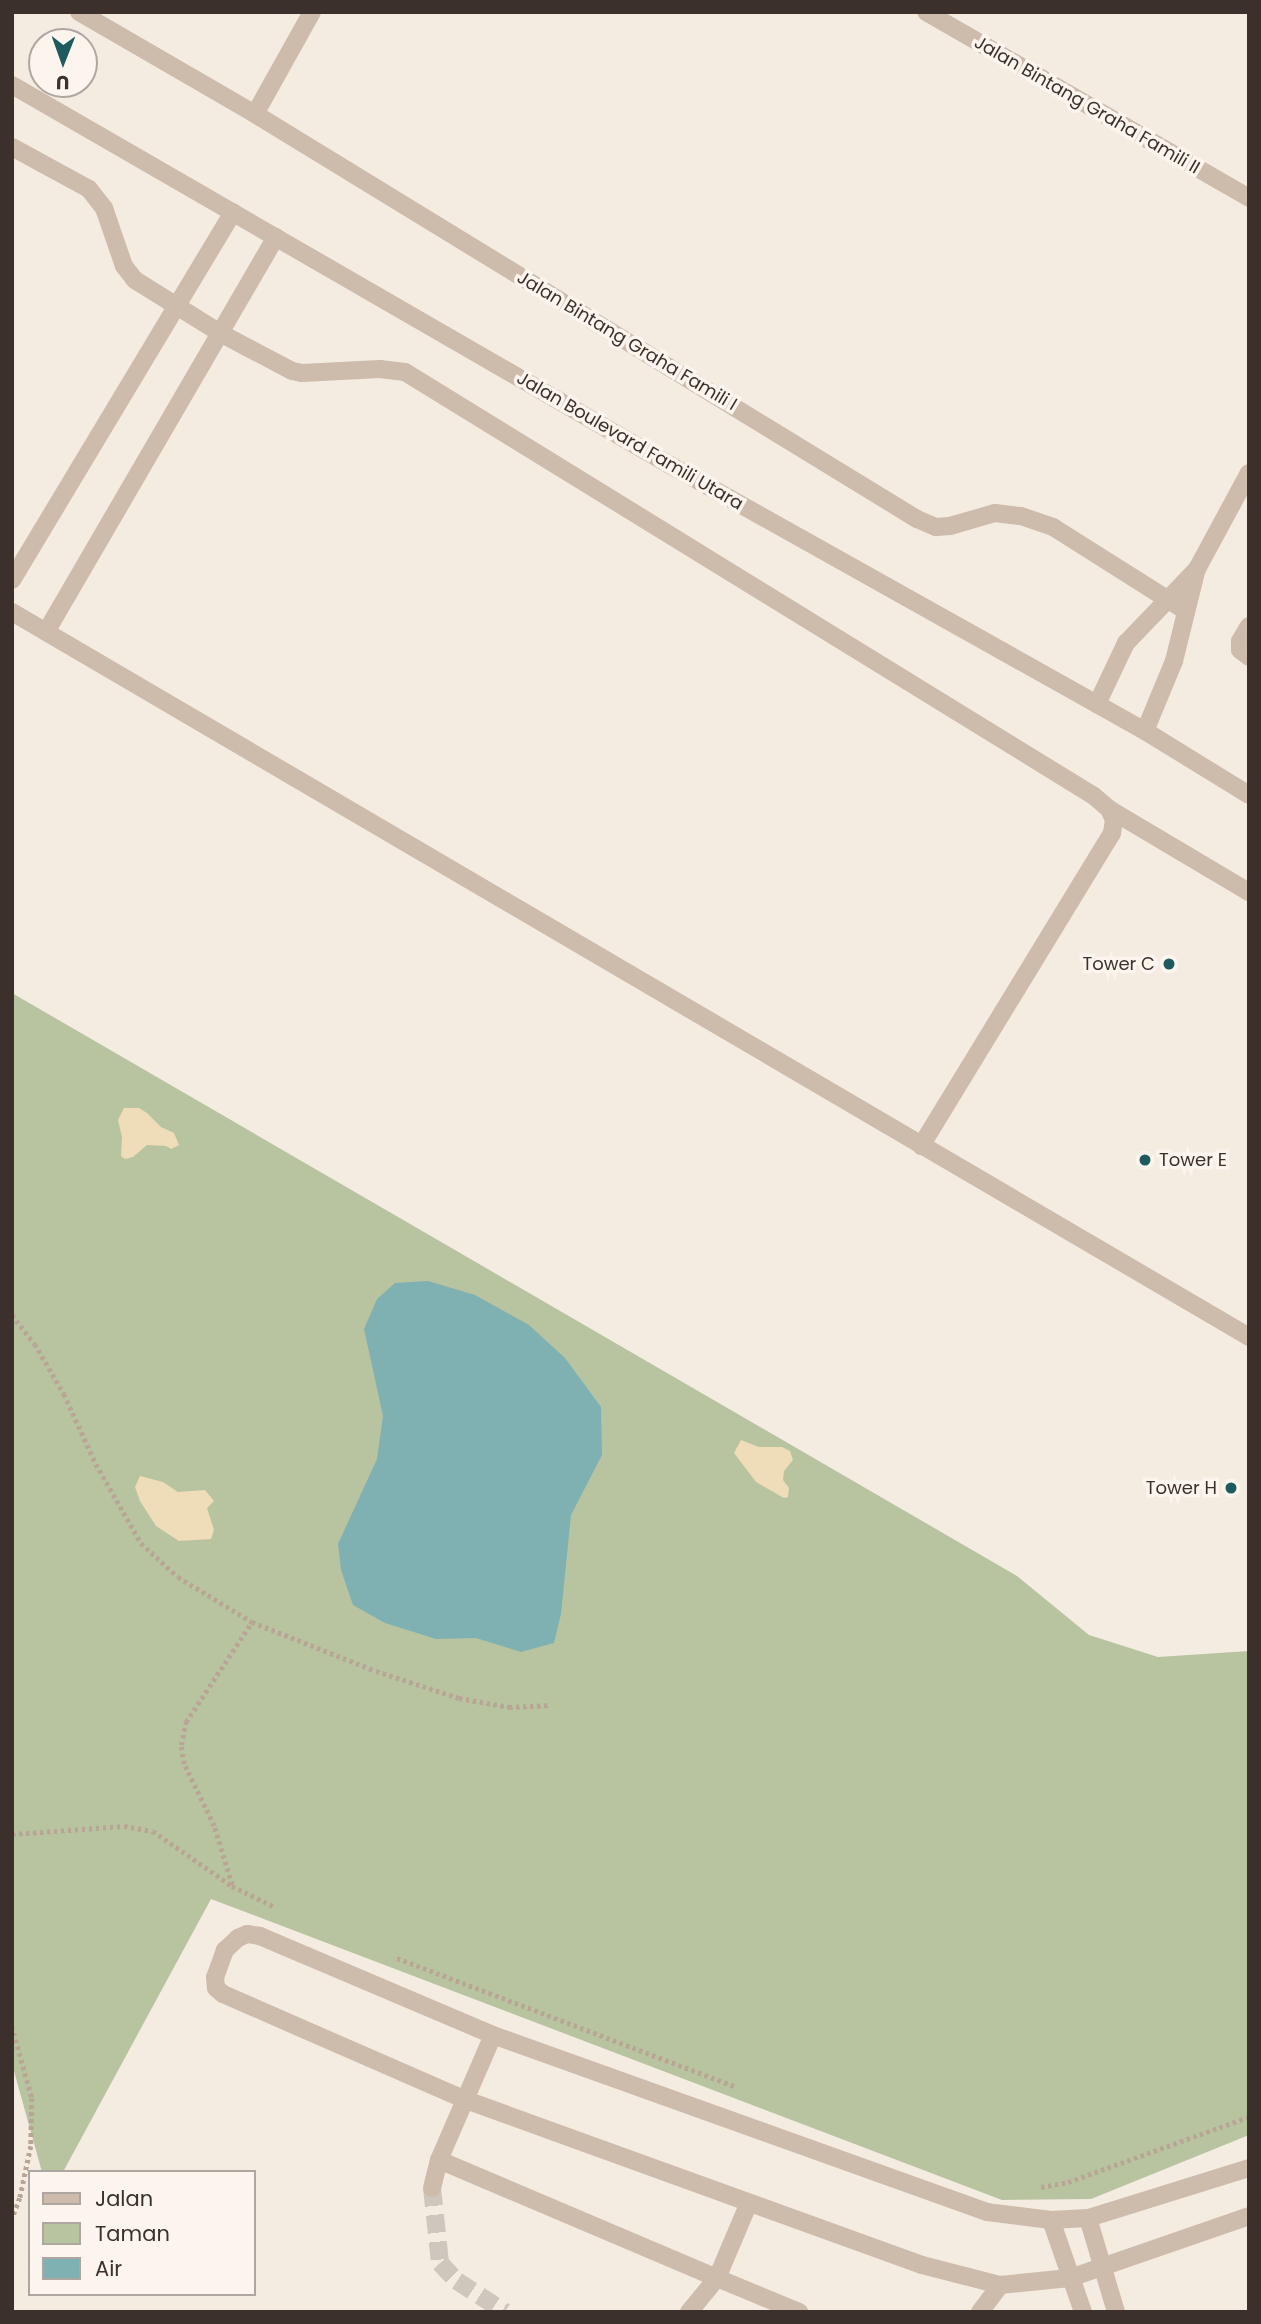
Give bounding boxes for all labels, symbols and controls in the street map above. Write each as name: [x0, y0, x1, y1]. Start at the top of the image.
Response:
north arrow: [28, 28, 98, 98]
street label: Jalan Bintang Graha Famili II: [970, 31, 1204, 179]
text: U: [56, 69, 70, 96]
street label: Jalan Bintang Graha Famili I: [513, 267, 741, 415]
street label: Jalan Boulevard Famili Utara: [513, 367, 747, 515]
place label: Tower C: [1082, 953, 1155, 975]
marker: Tower C: [1161, 956, 1177, 972]
place label: Tower E: [1159, 1149, 1227, 1171]
marker: Tower E: [1137, 1152, 1153, 1168]
place label: Tower H: [1146, 1477, 1217, 1499]
marker: Tower H: [1223, 1480, 1239, 1496]
legend: [28, 2170, 256, 2296]
text: Jalan: [95, 2184, 153, 2213]
text: Taman: [95, 2219, 170, 2248]
text: Air: [95, 2254, 122, 2283]

